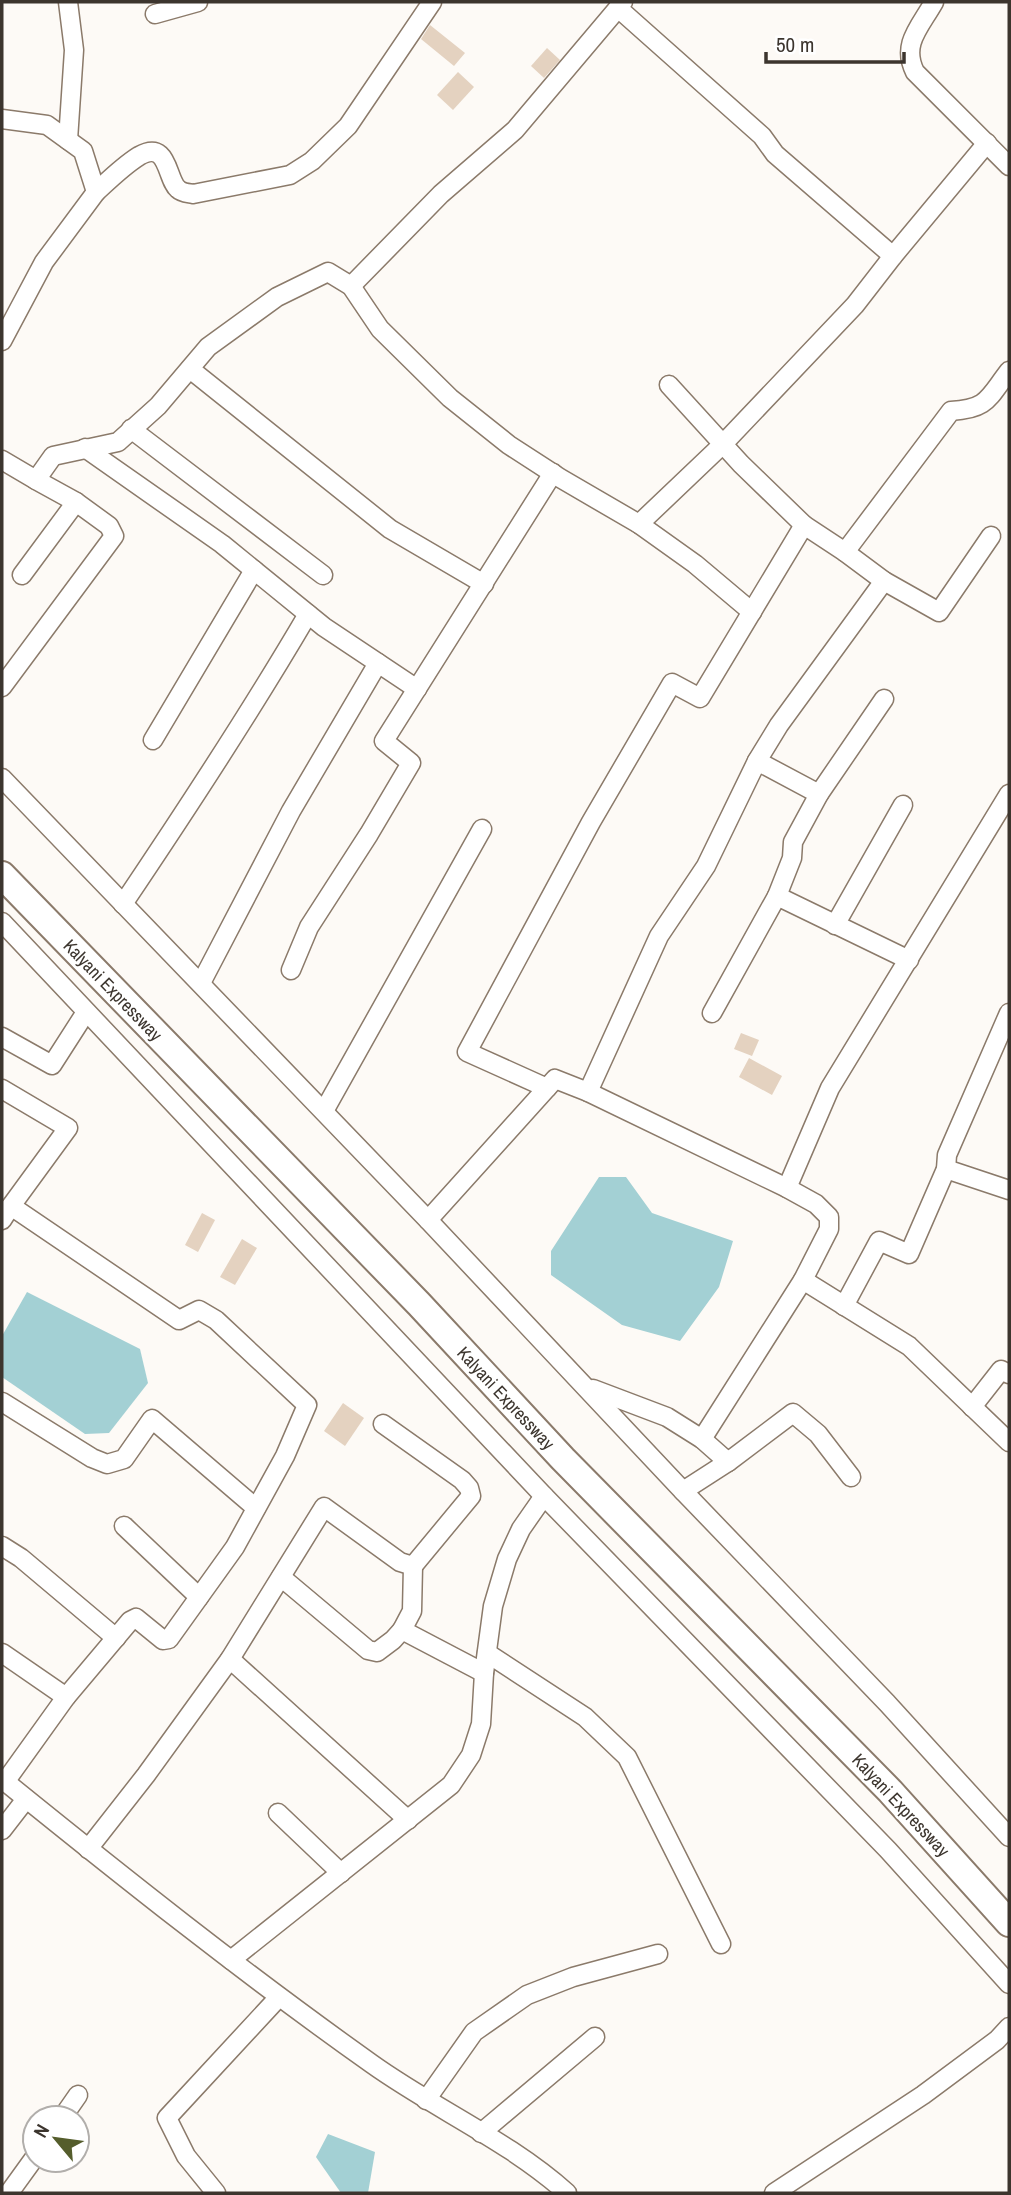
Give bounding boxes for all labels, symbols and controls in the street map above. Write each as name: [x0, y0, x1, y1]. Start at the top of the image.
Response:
scale bar: [766, 21, 904, 65]
text: 50 m: [776, 30, 814, 59]
street label: Kalyani Expressway: [58, 934, 169, 1047]
street label: Kalyani Expressway: [452, 1341, 561, 1456]
street label: Kalyani Expressway: [847, 1748, 956, 1863]
north arrow: [21, 2104, 91, 2174]
text: N: [27, 2120, 55, 2142]

